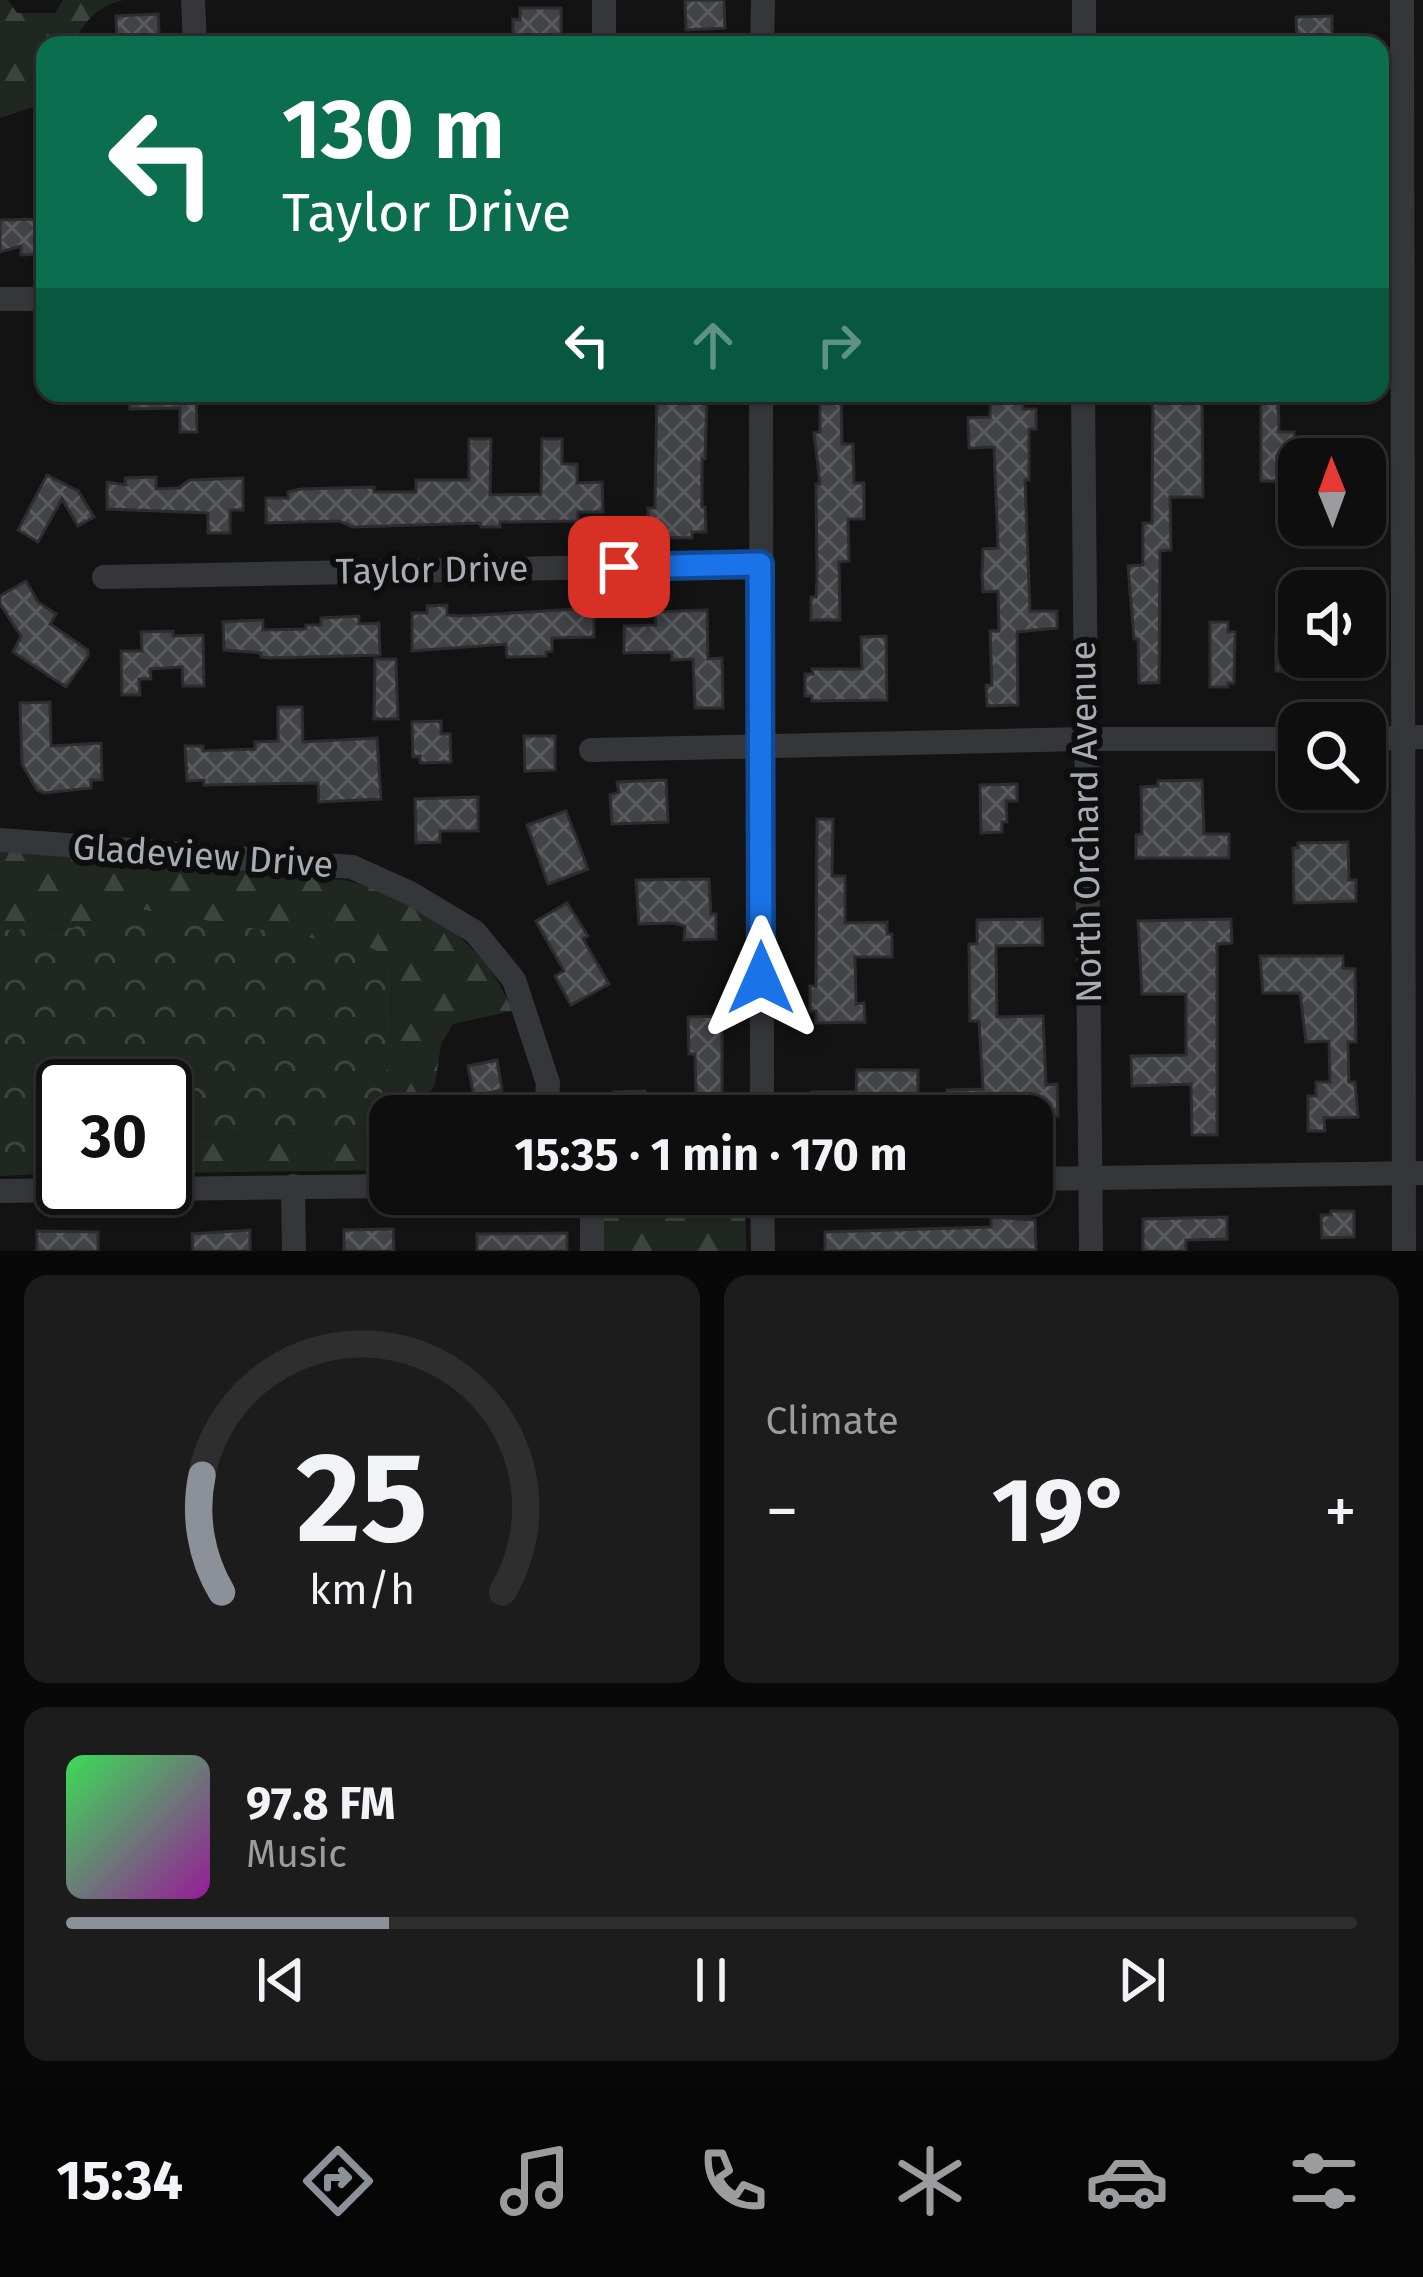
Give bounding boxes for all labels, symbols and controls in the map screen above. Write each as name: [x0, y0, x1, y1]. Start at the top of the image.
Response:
text: 130 m: [282, 79, 505, 180]
icon: left: [84, 84, 240, 240]
text: Taylor Drive: [282, 181, 571, 245]
icon: left: [554, 312, 620, 378]
icon: ahead: [680, 312, 746, 378]
icon: right: [806, 312, 872, 378]
north arrow: [1278, 438, 1386, 546]
map controls: [1278, 438, 1386, 810]
pin: [568, 516, 670, 618]
icon: arrive: [586, 534, 652, 600]
street label: Taylor Drive: [335, 546, 529, 594]
button: sound: [1278, 570, 1386, 678]
street label: North Orchard Avenue: [1061, 641, 1111, 1003]
button: search: [1278, 702, 1386, 810]
street label: Gladeview Drive: [71, 825, 335, 887]
position arrow: [698, 915, 824, 1041]
speed limit sign: 30: [36, 1059, 192, 1215]
text: 15:35 · 1 min · 170 m: [515, 1128, 908, 1182]
text: Climate: [766, 1398, 899, 1444]
text: 25: [296, 1424, 427, 1574]
text: 19°: [992, 1457, 1131, 1565]
text: −: [766, 1472, 799, 1551]
text: +: [1324, 1472, 1357, 1551]
text: km/h: [309, 1564, 415, 1615]
text: 97.8 FM: [246, 1777, 395, 1831]
text: Music: [246, 1831, 347, 1877]
icon: previous: [248, 1947, 314, 2013]
icon: pause: [678, 1947, 744, 2013]
icon: next: [1109, 1947, 1175, 2013]
icon: directions: [296, 2139, 380, 2223]
icon: music: [493, 2139, 577, 2223]
icon: phone: [691, 2139, 775, 2223]
icon: climate: [888, 2139, 972, 2223]
icon: car: [1085, 2139, 1169, 2223]
icon: filters: [1282, 2139, 1366, 2223]
text: 15:34: [57, 2149, 183, 2213]

